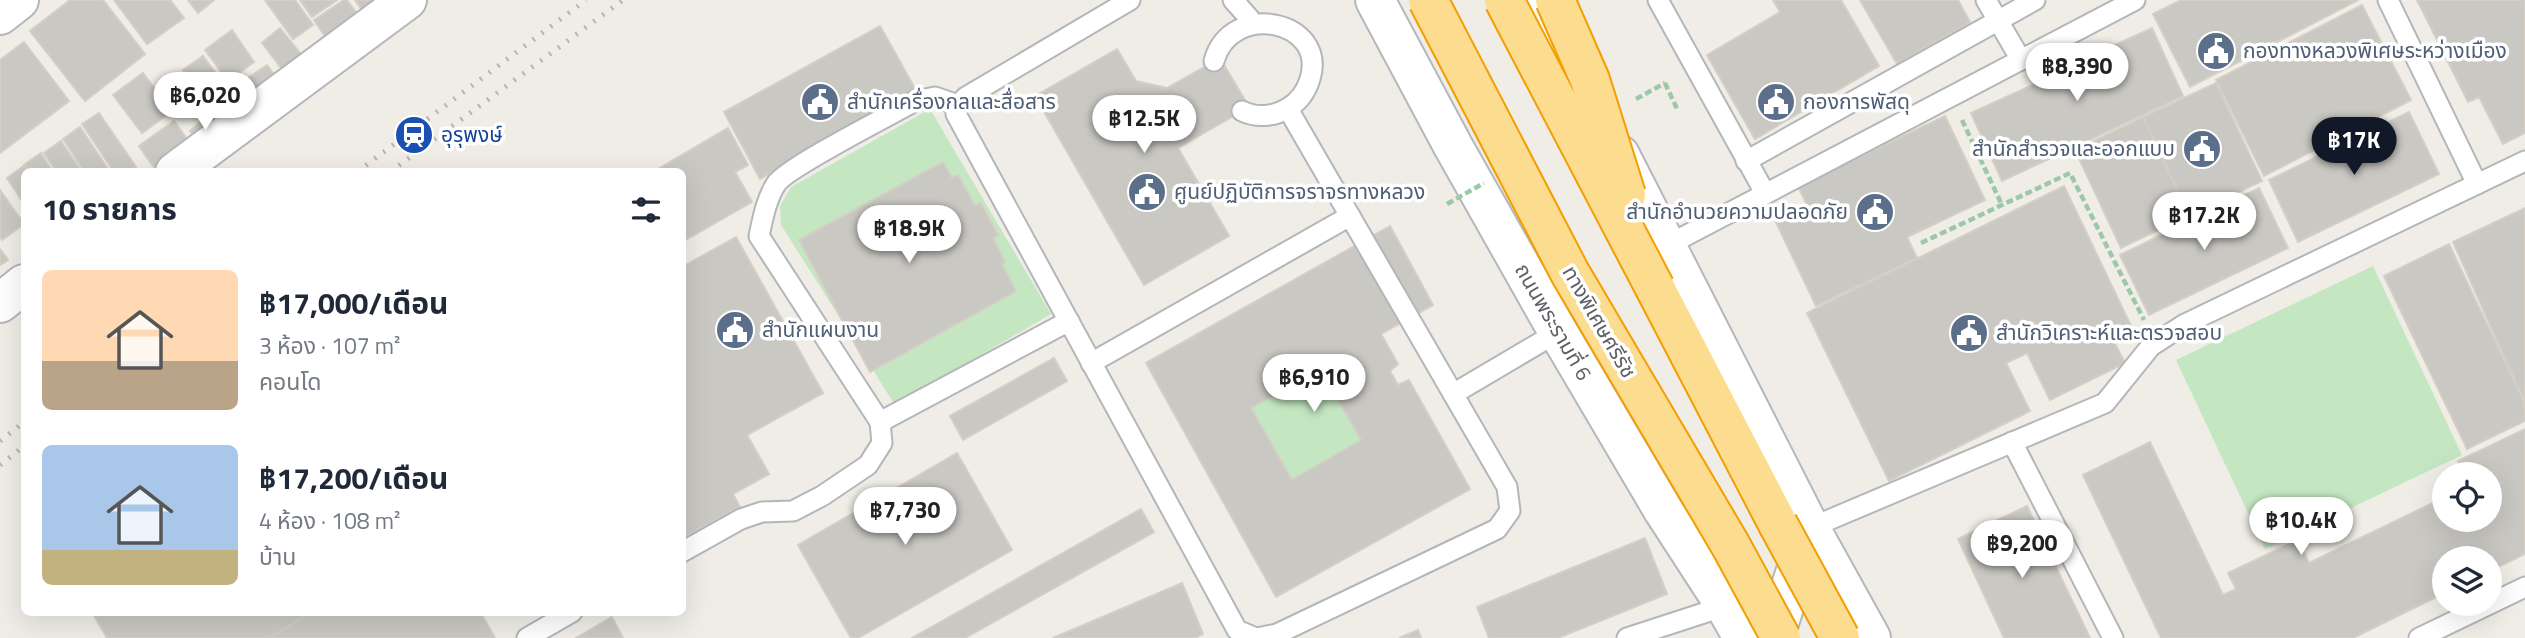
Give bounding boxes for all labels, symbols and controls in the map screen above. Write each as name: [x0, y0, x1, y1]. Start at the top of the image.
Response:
public building icon: กองทางหลวงพิเศษระหว่างเมือง: [2195, 30, 2237, 72]
place label: กองทางหลวงพิเศษระหว่างเมือง: [2243, 34, 2507, 66]
pin: ฿8,390: [2020, 43, 2134, 103]
text: ฿8,390: [2042, 48, 2112, 83]
pin: ฿6,020: [148, 72, 262, 132]
text: ฿6,020: [170, 77, 240, 112]
public building icon: สำนักเครื่องกลและสื่อสาร: [799, 81, 841, 123]
public building icon: กองการพัสดุ: [1755, 81, 1797, 123]
place label: สำนักเครื่องกลและสื่อสาร: [847, 85, 1056, 117]
place label: กองการพัสดุ: [1803, 85, 1910, 117]
pin: ฿12.5K: [1087, 96, 1201, 155]
text: ฿12.5K: [1108, 100, 1180, 135]
station icon: อุรุพงษ์: [393, 114, 435, 156]
place label: อุรุพงษ์: [441, 118, 503, 150]
pin: ฿17K: [2313, 118, 2395, 177]
text: ฿17K: [2328, 122, 2380, 157]
public building icon: สำนักสำรวจและออกแบบ: [2181, 128, 2223, 170]
place label: สำนักสำรวจและออกแบบ: [1972, 132, 2175, 164]
public building icon: ศูนย์ปฏิบัติการจราจรทางหลวง: [1126, 171, 1168, 213]
place label: ศูนย์ปฏิบัติการจราจรทางหลวง: [1174, 175, 1425, 207]
text: 10 รายการ: [42, 186, 177, 232]
icon: filters: [627, 191, 665, 229]
public building icon: สำนักอำนวยความปลอดภัย: [1854, 191, 1896, 233]
pin: ฿17.2K: [2147, 192, 2261, 252]
place label: สำนักอำนวยความปลอดภัย: [1626, 195, 1848, 227]
text: ฿17.2K: [2168, 197, 2240, 232]
pin: ฿18.9K: [852, 205, 966, 265]
text: ฿18.9K: [873, 210, 945, 245]
street label: ถนนพระรามที่ 6: [1507, 257, 1601, 386]
street label: ทางพิเศษศรีรัช: [1555, 259, 1645, 384]
text: ฿17,000/เดือน: [259, 280, 448, 326]
icon: home: [98, 298, 182, 382]
public building icon: สำนักแผนงาน: [714, 309, 756, 351]
public building icon: สำนักวิเคราะห์และตรวจสอบ: [1948, 312, 1990, 354]
place label: สำนักแผนงาน: [762, 313, 879, 345]
place label: สำนักวิเคราะห์และตรวจสอบ: [1996, 316, 2222, 348]
text: 3 ห้อง · 107 m²: [259, 328, 400, 363]
pin: ฿6,910: [1257, 354, 1371, 414]
text: ฿6,910: [1279, 359, 1349, 394]
text: คอนโด: [259, 364, 321, 399]
text: ฿17,200/เดือน: [259, 455, 448, 501]
map controls: [2432, 462, 2502, 616]
button: locate: [2432, 462, 2502, 532]
icon: home: [98, 473, 182, 557]
pin: ฿7,730: [848, 488, 962, 547]
text: ฿7,730: [870, 492, 940, 527]
pin: ฿10.4K: [2244, 498, 2358, 557]
text: ฿10.4K: [2265, 502, 2337, 537]
text: 4 ห้อง · 108 m²: [259, 503, 400, 538]
pin: ฿9,200: [1965, 520, 2079, 580]
text: ฿9,200: [1987, 525, 2057, 560]
text: บ้าน: [259, 539, 296, 574]
button: layers: [2432, 546, 2502, 616]

